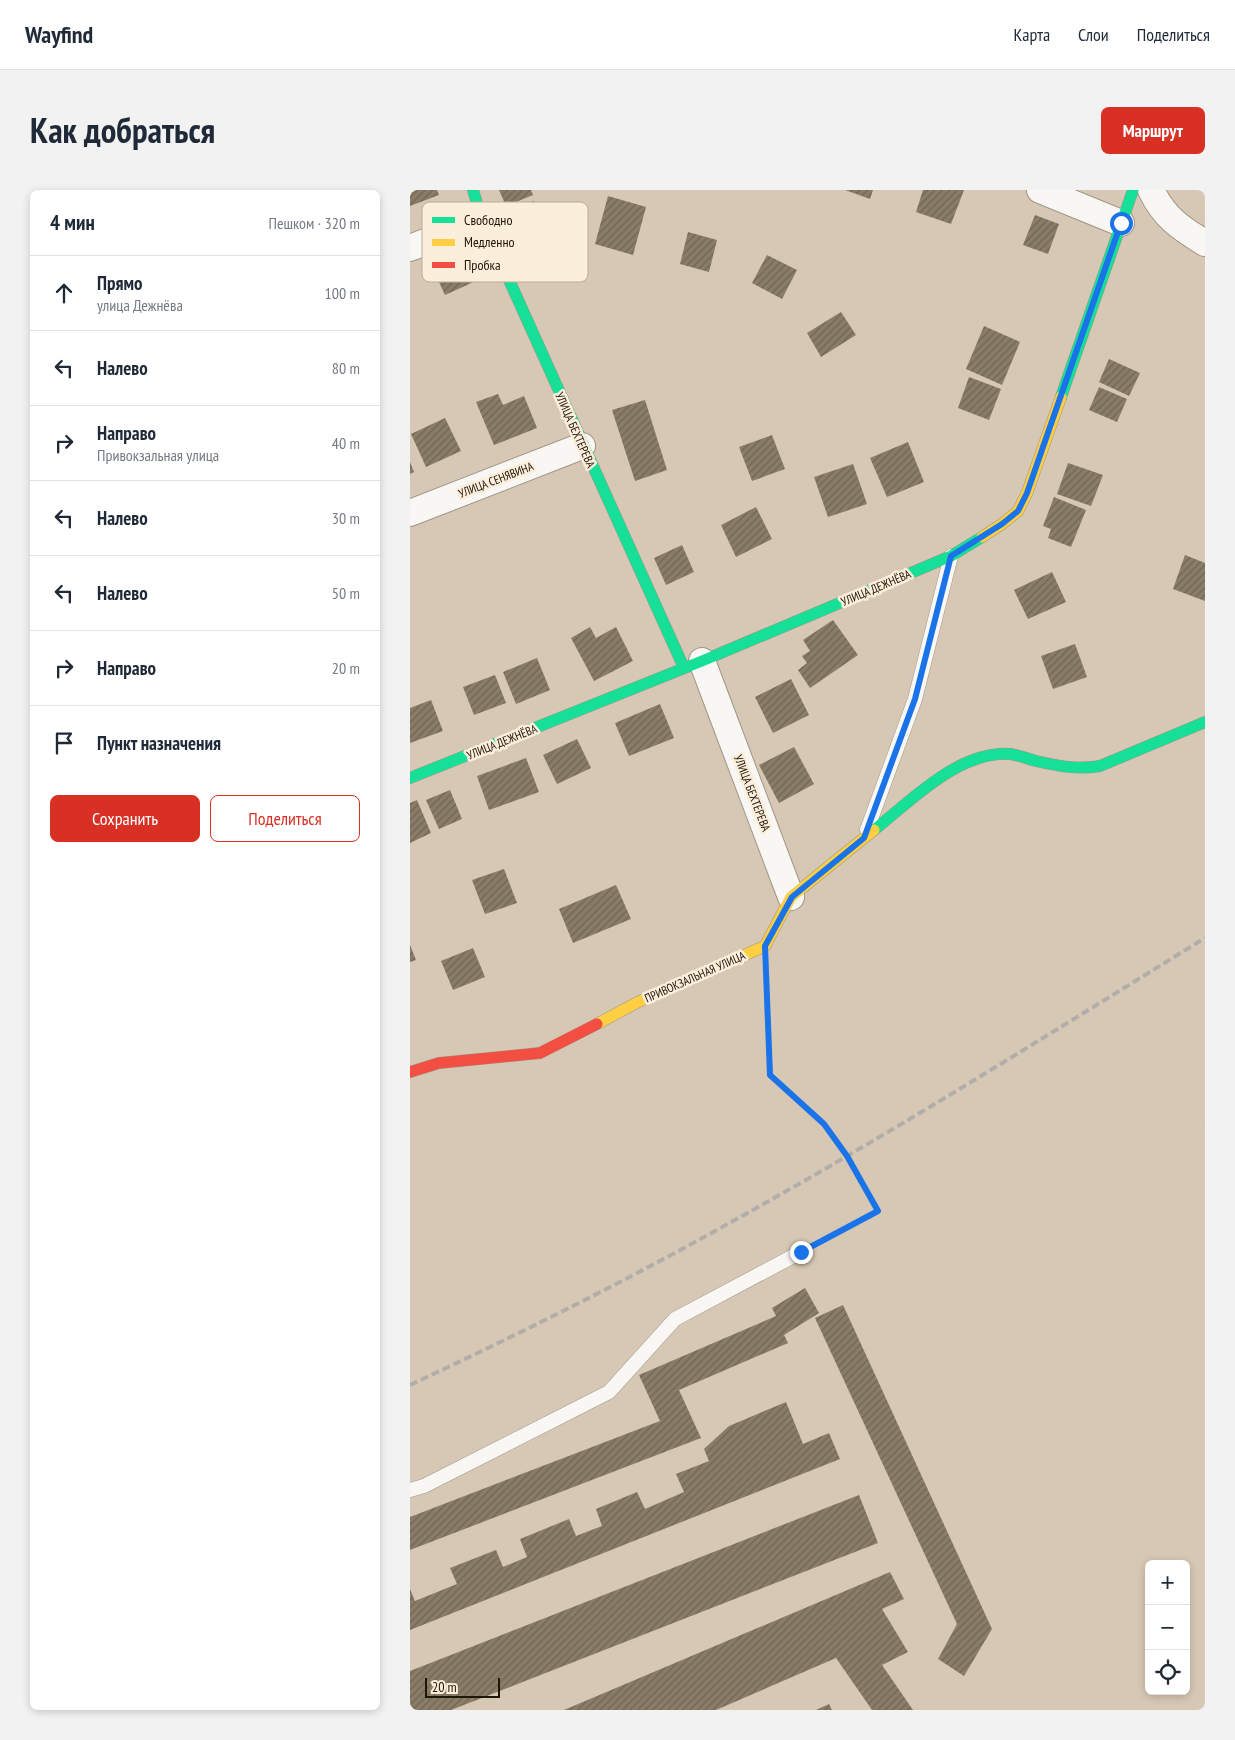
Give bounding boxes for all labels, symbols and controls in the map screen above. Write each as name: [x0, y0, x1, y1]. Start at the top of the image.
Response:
text: Wayfind: [25, 19, 93, 50]
text: Карта: [1013, 23, 1050, 46]
text: Слои: [1078, 23, 1109, 46]
text: Поделиться: [1137, 23, 1210, 46]
text: Как добраться: [30, 107, 215, 153]
button: Маршрут: [1101, 107, 1205, 154]
legend: [422, 202, 588, 282]
text: 4 мин: [50, 209, 95, 236]
text: Свободно: [464, 211, 512, 229]
route start: [1110, 212, 1133, 235]
text: Пешком · 320 m: [269, 213, 360, 233]
text: Медленно: [464, 233, 515, 251]
text: Пробка: [464, 256, 501, 274]
text: Прямо: [97, 271, 142, 295]
icon: ahead: [50, 279, 78, 307]
text: 100 m: [325, 283, 360, 303]
text: улица Дежнёва: [97, 295, 183, 315]
icon: left: [50, 354, 78, 382]
text: Налево: [97, 356, 148, 380]
text: 80 m: [332, 358, 360, 378]
street label: УЛИЦА БЕХТЕРЕВА: [552, 390, 599, 470]
text: Направо: [97, 421, 156, 445]
icon: right: [50, 429, 78, 457]
text: 40 m: [332, 433, 360, 453]
text: Привокзальная улица: [97, 445, 219, 465]
street label: УЛИЦА СЕНЯВИНА: [456, 458, 536, 501]
icon: left: [50, 504, 78, 532]
text: Налево: [97, 506, 148, 530]
text: 30 m: [332, 508, 360, 528]
street label: УЛИЦА ДЕЖНЁВА: [839, 566, 913, 609]
icon: left: [50, 579, 78, 607]
text: Налево: [97, 581, 148, 605]
text: 50 m: [332, 583, 360, 603]
icon: right: [50, 654, 78, 682]
text: Направо: [97, 656, 156, 680]
text: 20 m: [332, 658, 360, 678]
street label: УЛИЦА ДЕЖНЁВА: [464, 721, 539, 762]
icon: arrive: [50, 729, 78, 757]
text: Пункт назначения: [97, 731, 221, 755]
street label: УЛИЦА БЕХТЕРЕВА: [731, 752, 774, 834]
button: Сохранить: [50, 795, 200, 842]
button: Поделиться: [210, 795, 360, 842]
street label: ПРИВОКЗАЛЬНАЯ УЛИЦА: [642, 947, 748, 1005]
route end: [790, 1241, 813, 1264]
map controls: [1145, 1560, 1190, 1695]
button: +: [1145, 1560, 1190, 1605]
button: −: [1145, 1605, 1190, 1650]
button: locate: [1145, 1650, 1190, 1695]
scale bar: [425, 1675, 500, 1698]
text: 20 m: [432, 1678, 457, 1696]

